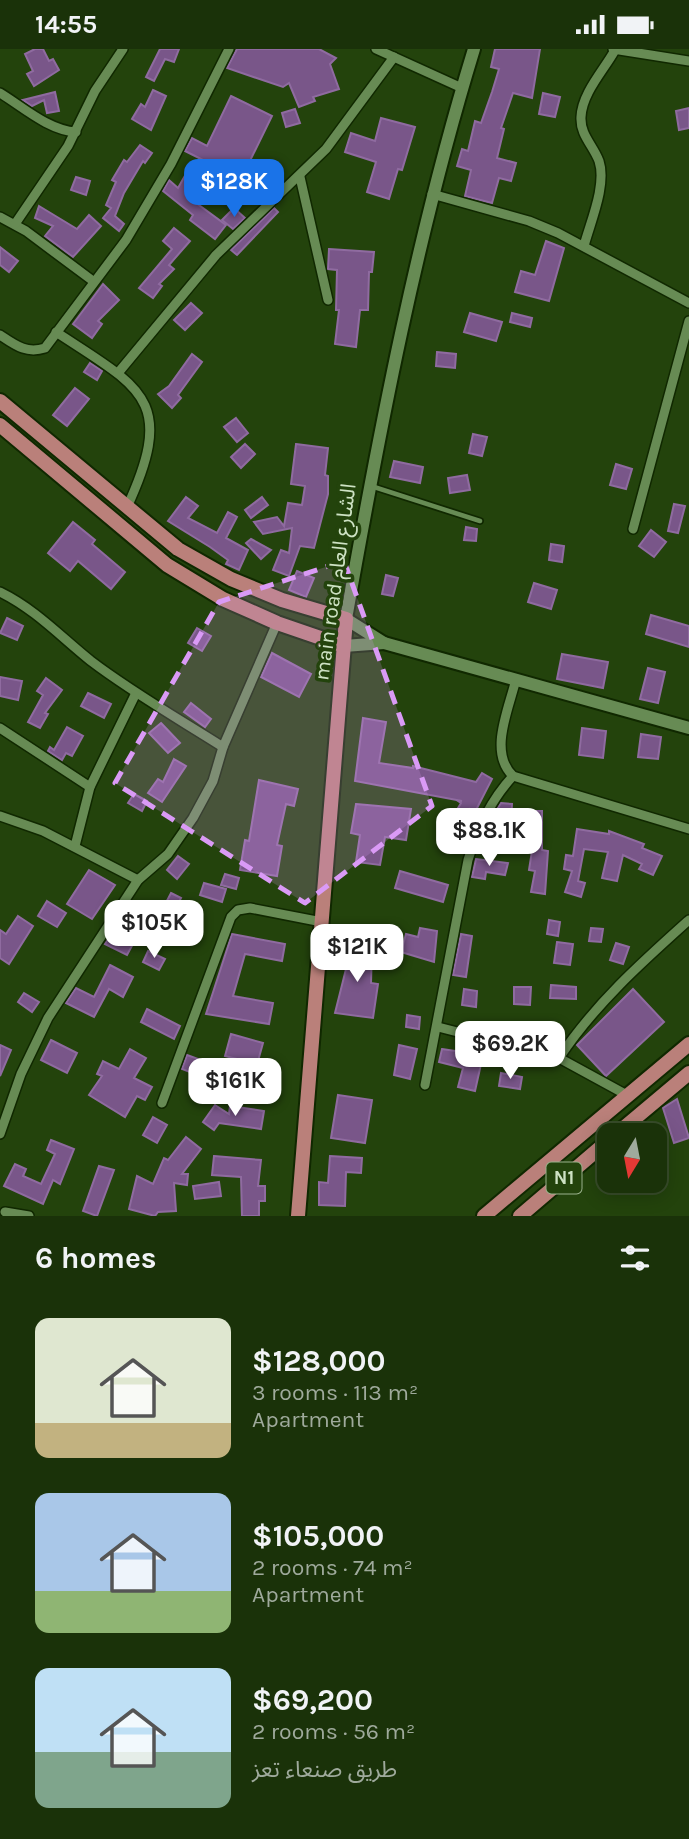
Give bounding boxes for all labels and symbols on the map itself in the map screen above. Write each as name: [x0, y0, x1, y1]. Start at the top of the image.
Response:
pin: $128K: [185, 159, 283, 219]
street label: main road الشارع العام: [309, 482, 365, 683]
pin: $88.1K: [432, 809, 546, 868]
pin: $105K: [105, 901, 203, 960]
pin: $121K: [308, 925, 406, 984]
pin: $69.2K: [453, 1021, 567, 1081]
pin: $161K: [186, 1059, 284, 1118]
north arrow: [597, 1123, 667, 1193]
road number: N1: [546, 1163, 582, 1193]

